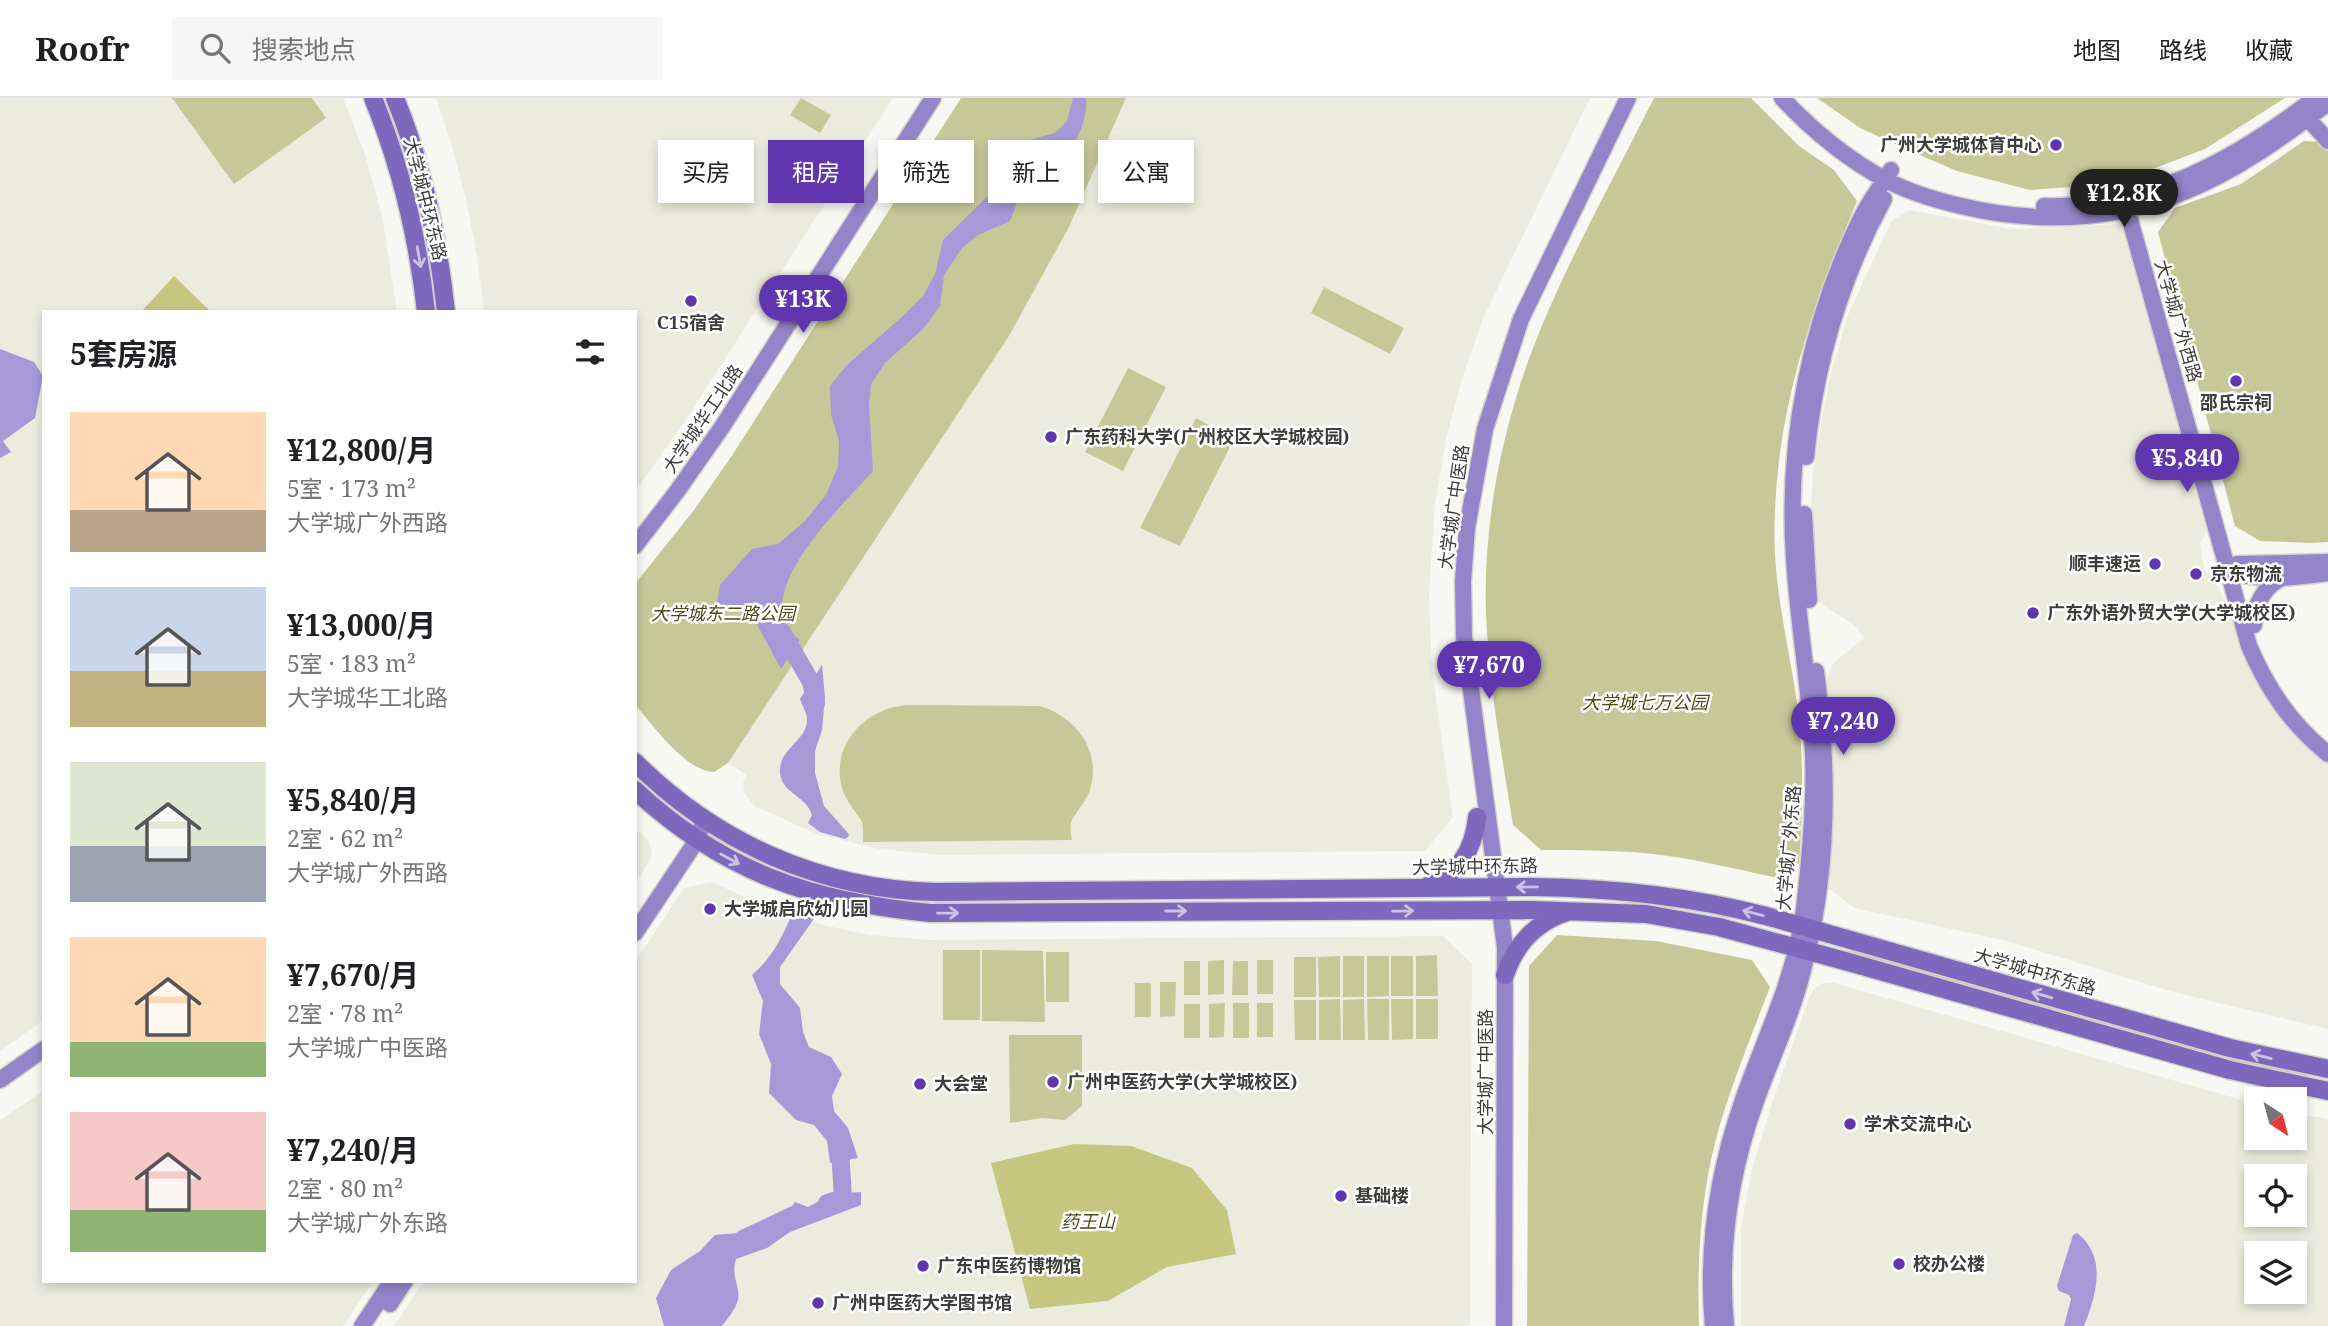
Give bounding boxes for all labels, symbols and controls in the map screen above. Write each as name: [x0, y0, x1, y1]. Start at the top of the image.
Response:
search box: [172, 17, 662, 80]
text: Roofr: [35, 26, 130, 71]
icon: search: [196, 29, 234, 67]
text: 搜索地点: [252, 31, 356, 67]
text: 地图: [2073, 33, 2121, 66]
text: 路线: [2159, 33, 2207, 66]
text: 收藏: [2245, 33, 2293, 66]
place label: 广州大学城体育中心: [1880, 132, 2042, 156]
street label: 大学城中环东路: [399, 135, 453, 263]
marker: 广州大学城体育中心: [2048, 137, 2064, 153]
chip: 买房: [658, 140, 754, 203]
chip: 租房: [768, 140, 864, 203]
chip: 筛选: [878, 140, 974, 203]
chip: 新上: [988, 140, 1084, 203]
chip: 公寓: [1098, 140, 1194, 203]
pin: ¥12.8K: [2067, 170, 2181, 229]
text: ¥12.8K: [2086, 176, 2162, 208]
one-way arrow: [413, 245, 426, 268]
street label: 大学城广外西路: [2150, 257, 2208, 385]
pin: ¥13K: [762, 275, 844, 335]
text: ¥13K: [775, 282, 831, 314]
marker: C15宿舍: [683, 293, 699, 309]
place label: C15宿舍: [657, 310, 725, 334]
text: 5套房源: [70, 333, 177, 374]
icon: filters: [571, 333, 609, 371]
street label: 大学城华工北路: [657, 360, 747, 477]
marker: 邵氏宗祠: [2228, 373, 2244, 389]
place label: 邵氏宗祠: [2200, 390, 2272, 414]
place label: 广东药科大学(广州校区大学城校园): [1065, 424, 1349, 448]
text: ¥12,800/月: [287, 429, 436, 470]
marker: 广东药科大学(广州校区大学城校园): [1043, 429, 1059, 445]
pin: ¥5,840: [2130, 434, 2244, 494]
icon: home: [126, 440, 210, 524]
text: ¥5,840: [2151, 441, 2223, 473]
street label: 大学城广中医路: [1432, 443, 1474, 571]
text: 5室 · 173 m²: [287, 472, 416, 504]
text: 大学城广外西路: [287, 506, 448, 538]
place label: 顺丰速运: [2069, 551, 2141, 575]
marker: 顺丰速运: [2147, 556, 2163, 572]
place label: 京东物流: [2210, 561, 2282, 585]
marker: 京东物流: [2188, 566, 2204, 582]
place label: 广东外语外贸大学(大学城校区): [2047, 600, 2295, 624]
park label: 大学城东二路公园: [651, 601, 798, 625]
text: ¥13,000/月: [287, 604, 436, 645]
marker: 广东外语外贸大学(大学城校区): [2025, 605, 2041, 621]
icon: home: [126, 615, 210, 699]
pin: ¥7,670: [1432, 642, 1546, 701]
text: 5室 · 183 m²: [287, 647, 416, 679]
text: ¥7,670: [1453, 648, 1525, 680]
text: 大学城华工北路: [287, 681, 448, 713]
park label: 大学城七万公园: [1582, 690, 1711, 714]
pin: ¥7,240: [1786, 698, 1900, 757]
text: ¥7,240: [1807, 704, 1879, 736]
text: ¥5,840/月: [287, 779, 419, 820]
street label: 大学城广外东路: [1771, 784, 1805, 912]
icon: home: [126, 790, 210, 874]
text: 2室 · 62 m²: [287, 822, 403, 854]
one-way arrow: [719, 853, 740, 866]
street label: 大学城中环东路: [1412, 853, 1538, 879]
text: 大学城广外西路: [287, 856, 448, 888]
one-way arrow: [1516, 880, 1539, 894]
place label: 大学城启欣幼儿园: [724, 896, 868, 920]
marker: 大学城启欣幼儿园: [702, 901, 718, 917]
one-way arrow: [1164, 904, 1187, 918]
one-way arrow: [1392, 905, 1415, 918]
one-way arrow: [937, 906, 960, 920]
one-way arrow: [1742, 906, 1764, 919]
street label: 大学城中环东路: [1971, 942, 2099, 1000]
text: ¥7,670/月: [287, 954, 419, 995]
icon: home: [126, 965, 210, 1049]
one-way arrow: [2031, 988, 2053, 1001]
text: 2室 · 78 m²: [287, 997, 403, 1029]
street label: 大学城广中医路: [1473, 1009, 1497, 1135]
text: 大学城广中医路: [287, 1031, 448, 1063]
one-way arrow: [2250, 1049, 2273, 1062]
place label: 广州中医药大学(大学城校区): [1067, 1069, 1297, 1093]
place label: 大会堂: [934, 1071, 988, 1095]
marker: 广州中医药大学(大学城校区): [1045, 1074, 1061, 1090]
marker: 大会堂: [912, 1076, 928, 1092]
north arrow: [2244, 1087, 2306, 1150]
map controls: [2244, 1087, 2307, 1304]
place label: 学术交流中心: [1864, 1111, 1972, 1135]
marker: 学术交流中心: [1842, 1116, 1858, 1132]
text: ¥7,240/月: [287, 1129, 419, 1170]
icon: home: [126, 1140, 210, 1224]
button: locate: [2244, 1164, 2307, 1227]
text: 2室 · 80 m²: [287, 1172, 403, 1204]
place label: 基础楼: [1355, 1183, 1409, 1207]
marker: 基础楼: [1333, 1188, 1349, 1204]
text: 大学城广外东路: [287, 1206, 448, 1238]
park label: 药王山: [1061, 1209, 1116, 1233]
button: layers: [2244, 1241, 2307, 1304]
place label: 校办公楼: [1913, 1251, 1985, 1275]
place label: 广东中医药博物馆: [937, 1253, 1081, 1277]
marker: 校办公楼: [1891, 1256, 1907, 1272]
marker: 广东中医药博物馆: [915, 1258, 931, 1274]
place label: 广州中医药大学图书馆: [832, 1290, 1012, 1314]
marker: 广州中医药大学图书馆: [810, 1295, 826, 1311]

